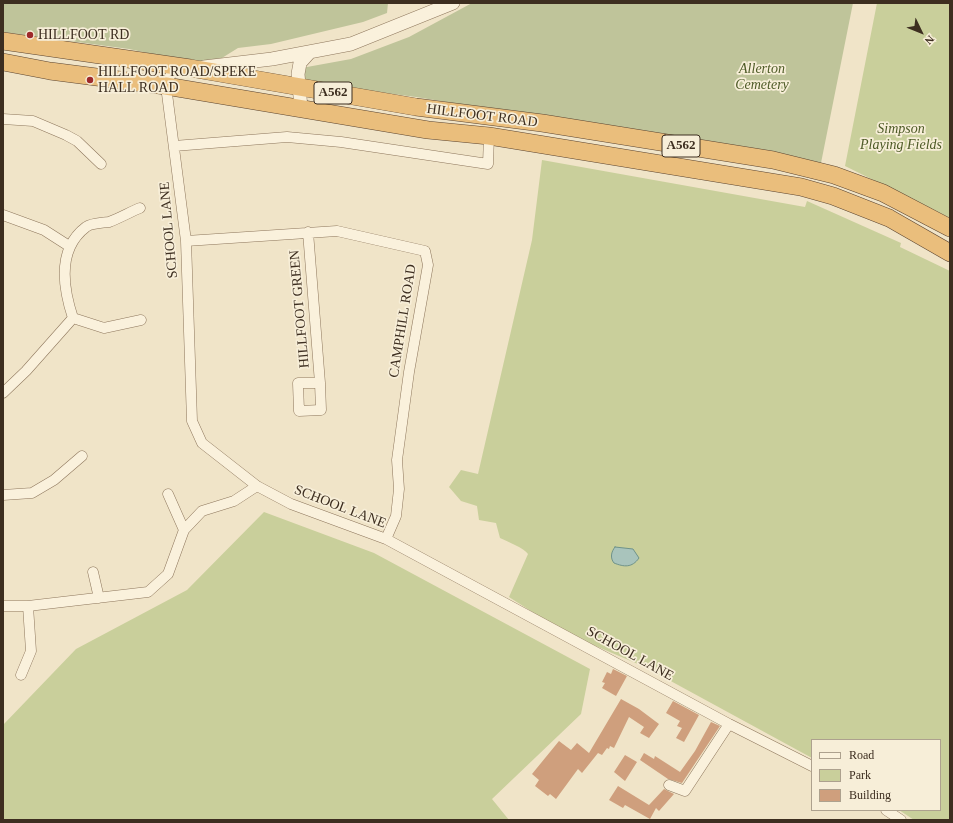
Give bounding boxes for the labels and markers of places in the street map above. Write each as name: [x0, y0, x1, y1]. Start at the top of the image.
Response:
place label: HILLFOOT RD: [38, 27, 129, 43]
marker: HILLFOOT RD: [25, 30, 35, 40]
place label: HILLFOOT ROAD/SPEKE HALL ROAD: [98, 64, 256, 96]
marker: HILLFOOT ROAD/SPEKE HALL ROAD: [85, 75, 95, 85]

